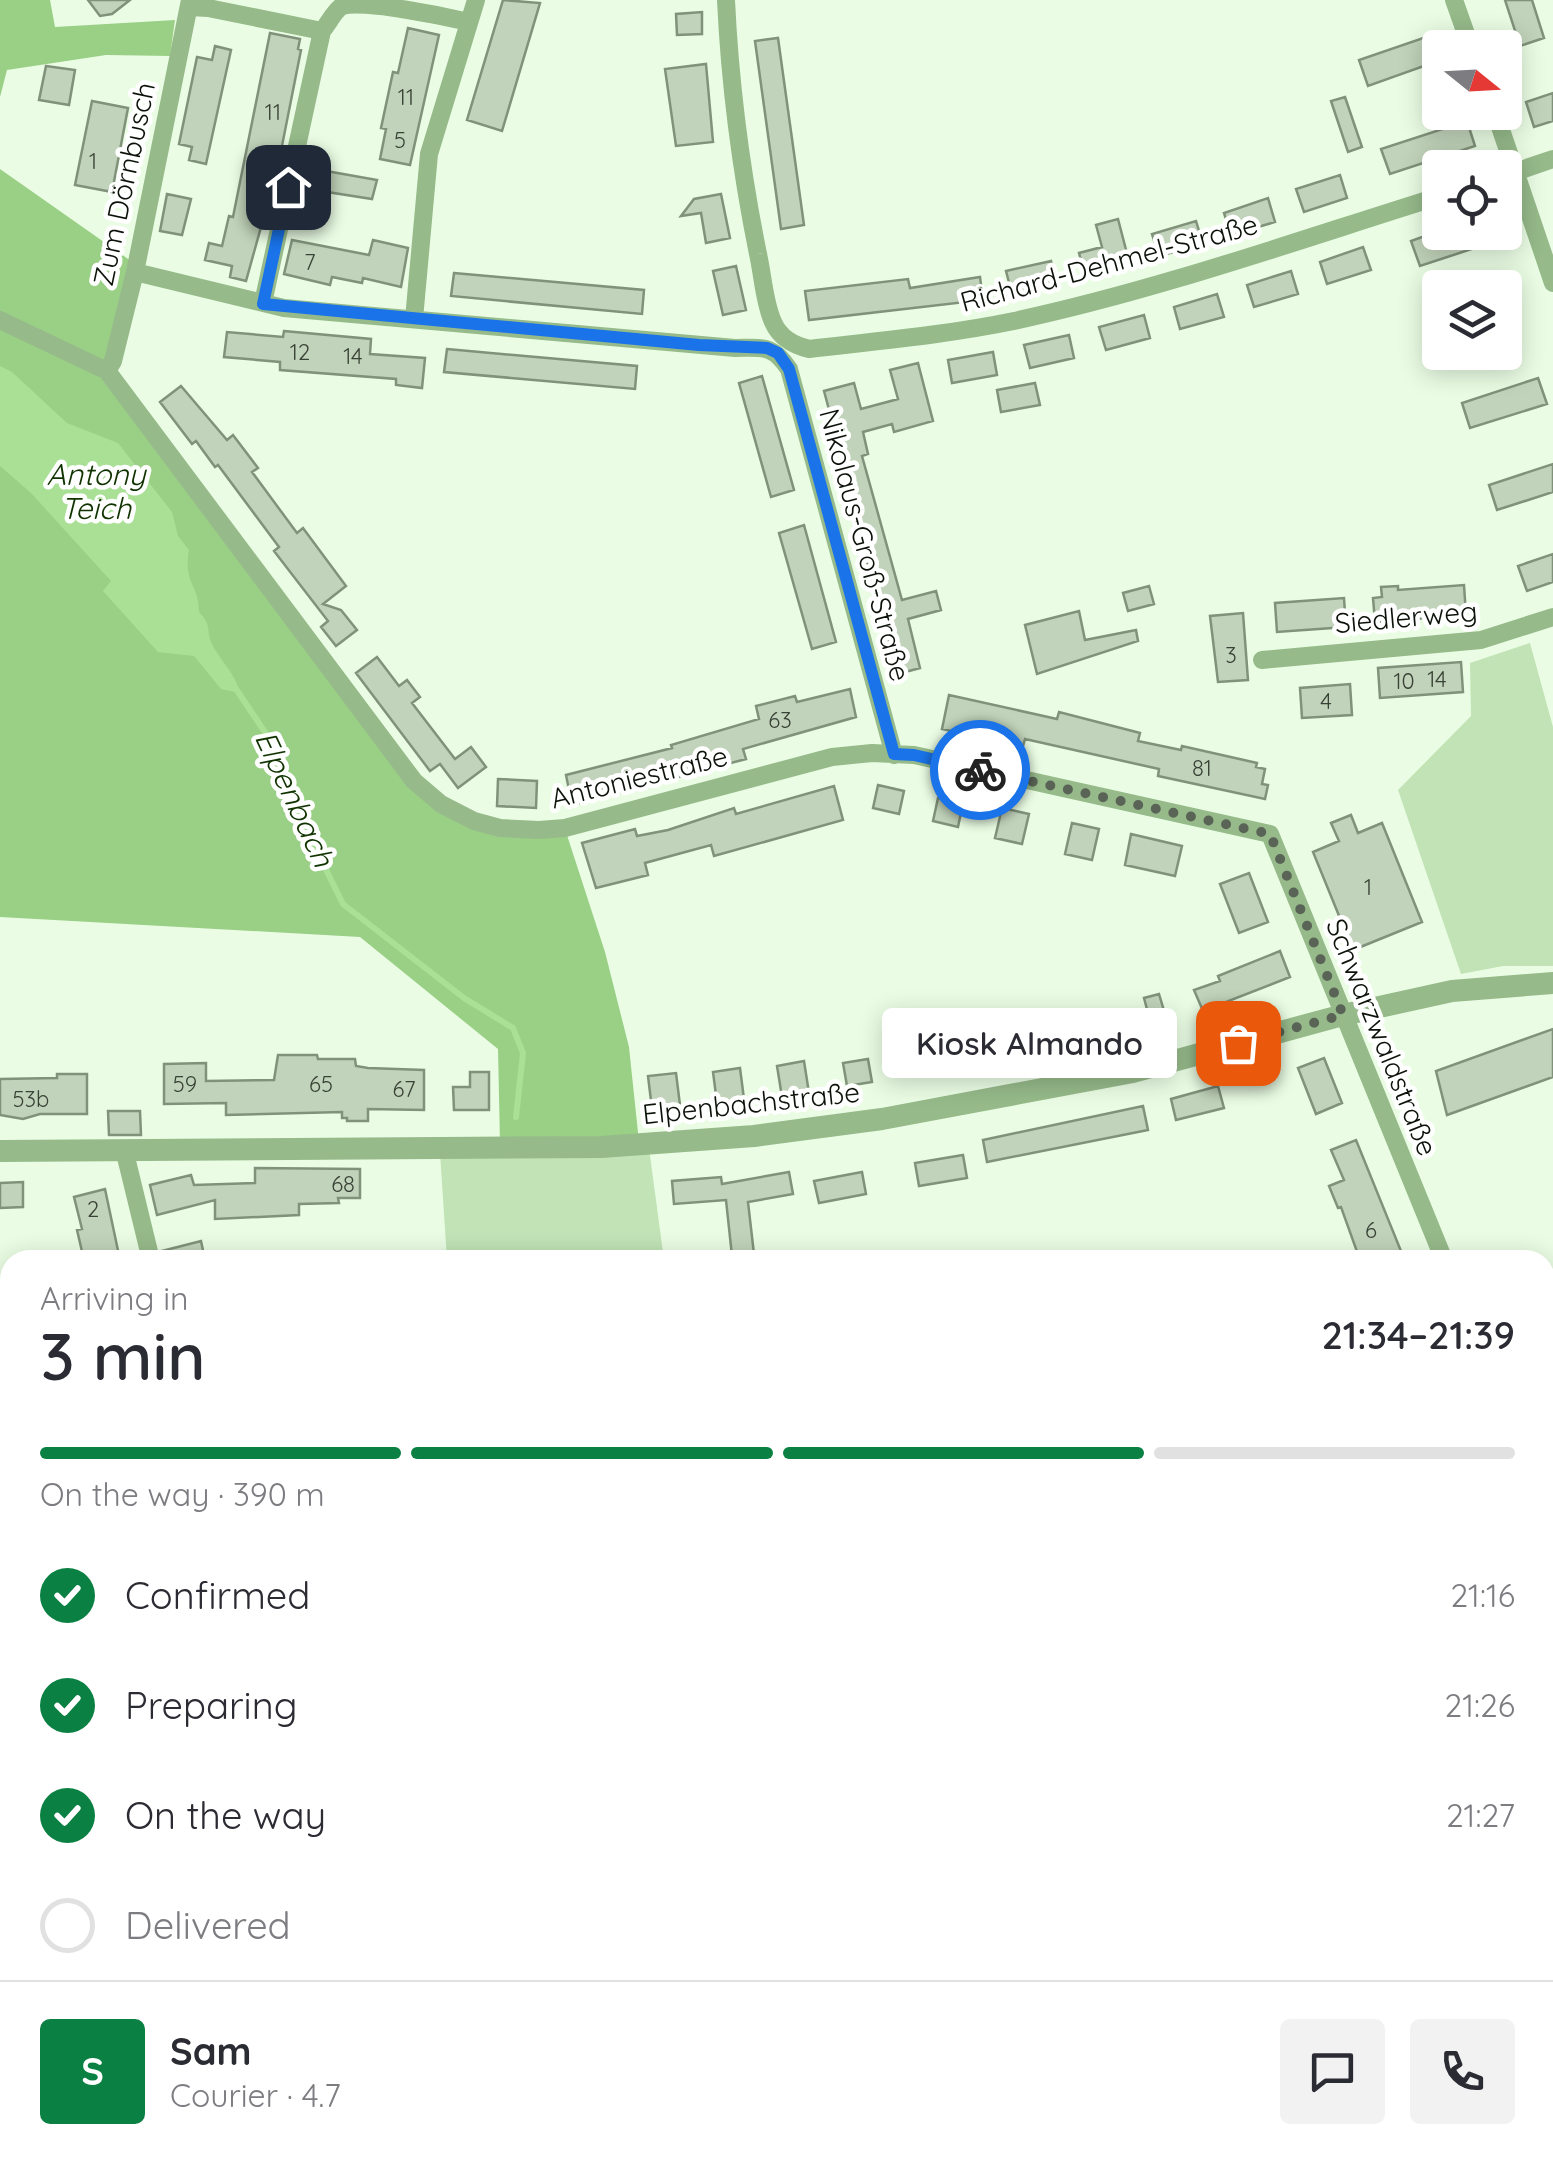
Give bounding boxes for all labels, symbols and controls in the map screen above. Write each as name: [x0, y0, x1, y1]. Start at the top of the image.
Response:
north arrow: [1422, 30, 1522, 130]
map controls: [1422, 30, 1522, 370]
street label: Zum Dörnbusch: [85, 79, 162, 289]
house number: 11: [398, 83, 414, 111]
house number: 11: [265, 98, 281, 126]
house number: 5: [394, 126, 406, 154]
pin: [246, 145, 331, 230]
house number: 1: [89, 147, 97, 175]
button: locate: [1422, 150, 1522, 250]
icon: home: [261, 160, 316, 215]
street label: Richard-Dehmel-Straße: [956, 206, 1261, 319]
house number: 7: [304, 248, 316, 276]
button: layers: [1422, 270, 1522, 370]
house number: 12: [290, 338, 310, 366]
house number: 14: [343, 342, 363, 370]
street label: Nikolaus-Groß-Straße: [812, 405, 919, 685]
water label: Antony Teich: [46, 455, 148, 527]
street label: Siedlerweg: [1333, 593, 1479, 640]
house number: 3: [1225, 641, 1237, 669]
house number: 14: [1427, 665, 1447, 693]
house number: 10: [1393, 667, 1415, 695]
house number: 4: [1320, 687, 1332, 715]
house number: 63: [768, 706, 792, 734]
courier: [930, 720, 1030, 820]
water label: Elpenbach: [247, 725, 343, 873]
street label: Antoniestraße: [547, 738, 731, 815]
icon: bike: [953, 743, 1008, 798]
house number: 81: [1192, 754, 1212, 782]
house number: 1: [1364, 873, 1372, 901]
street label: Schwarzwaldstraße: [1319, 913, 1446, 1160]
pin: [1196, 1001, 1281, 1086]
callout: Kiosk Almando: [883, 1008, 1178, 1078]
icon: bag: [1211, 1016, 1266, 1071]
text: Kiosk Almando: [916, 1023, 1143, 1063]
house number: 59: [173, 1070, 197, 1098]
house number: 65: [309, 1070, 333, 1098]
street label: Elpenbachstraße: [640, 1074, 861, 1131]
house number: 67: [392, 1075, 416, 1103]
house number: 53b: [13, 1085, 49, 1113]
house number: 68: [331, 1170, 355, 1198]
house number: 2: [87, 1195, 99, 1223]
house number: 6: [1365, 1216, 1377, 1244]
text: Arriving in: [40, 1278, 189, 1318]
text: 21:34–21:39: [1321, 1311, 1515, 1359]
text: 3 min: [40, 1315, 206, 1396]
text: On the way · 390 m: [40, 1474, 325, 1514]
icon: check: [40, 1568, 95, 1623]
text: Confirmed: [125, 1571, 310, 1619]
text: 21:16: [1450, 1575, 1515, 1615]
icon: check: [40, 1678, 95, 1733]
text: Preparing: [125, 1681, 297, 1729]
text: 21:26: [1445, 1685, 1515, 1725]
icon: check: [40, 1788, 95, 1843]
text: On the way: [125, 1791, 326, 1839]
text: 21:27: [1446, 1795, 1515, 1835]
text: Delivered: [125, 1901, 291, 1949]
button: chat: [1280, 2019, 1385, 2124]
button: phone: [1410, 2019, 1515, 2124]
text: Sam: [170, 2027, 252, 2075]
text: S: [81, 2047, 104, 2095]
text: Courier · 4.7: [170, 2075, 341, 2115]

